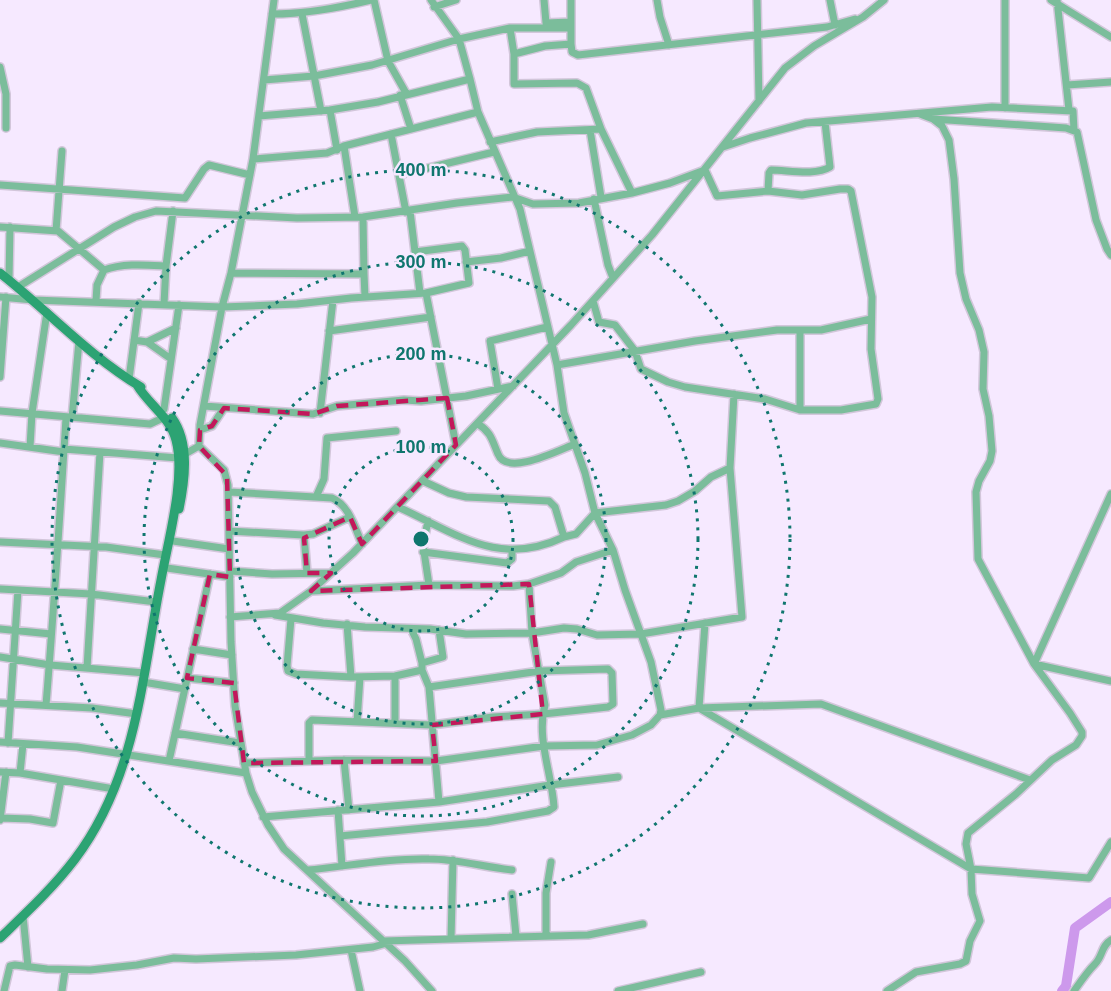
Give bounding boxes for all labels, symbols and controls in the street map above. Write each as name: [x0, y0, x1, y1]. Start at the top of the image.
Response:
text: 400 m: [395, 160, 447, 180]
text: 300 m: [395, 252, 447, 272]
text: 200 m: [395, 344, 447, 364]
text: 100 m: [395, 437, 447, 457]
centre of rings: [411, 529, 431, 549]

